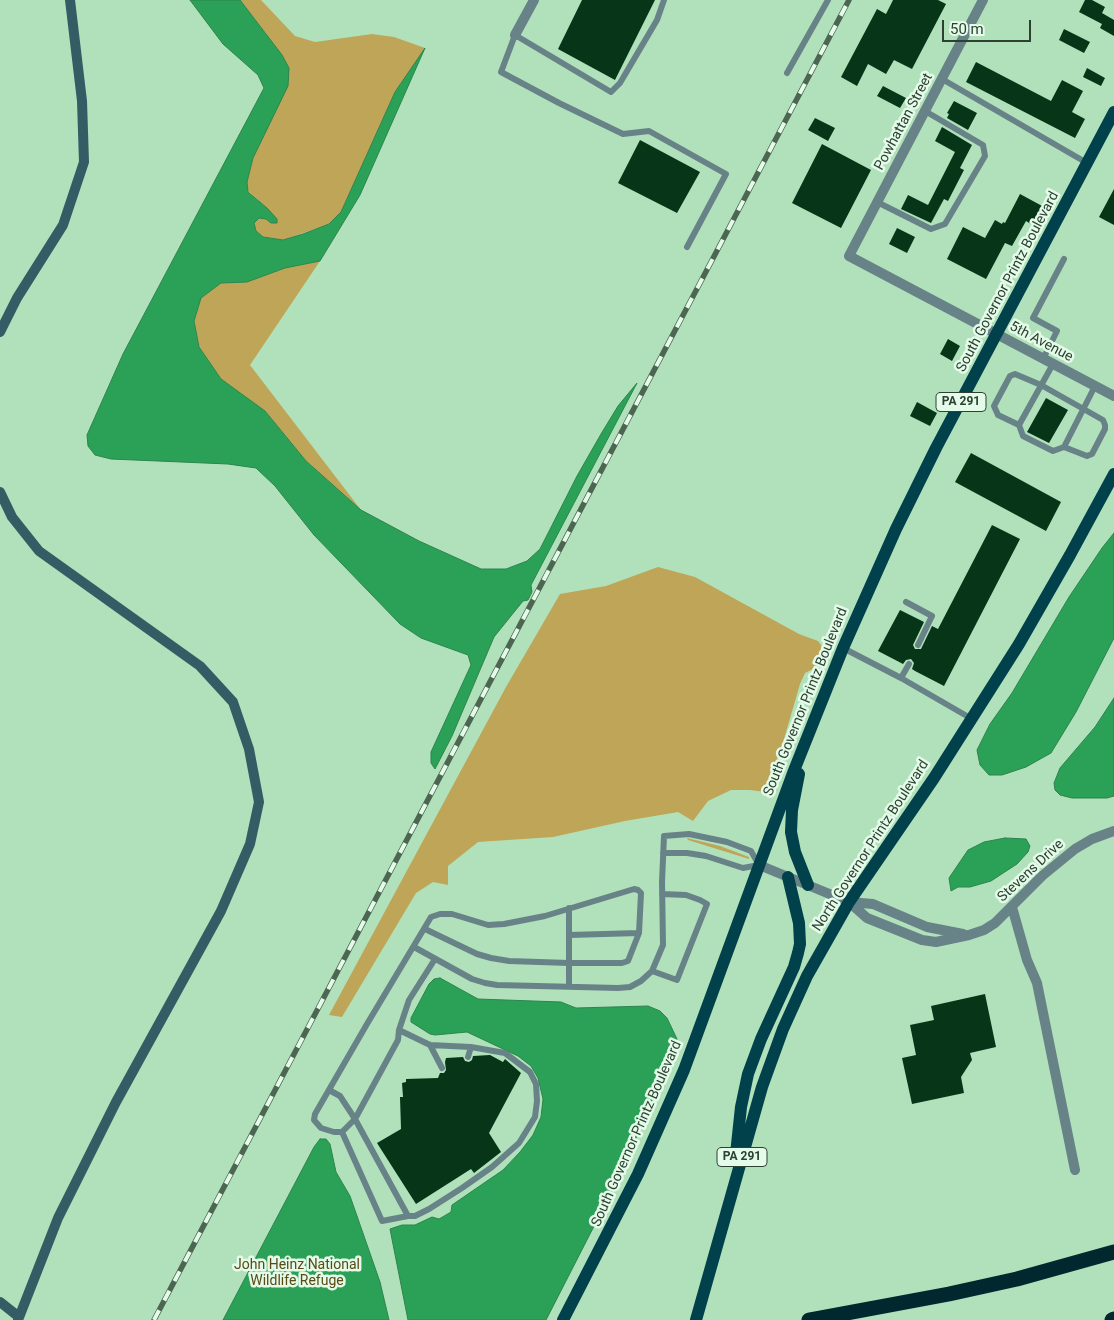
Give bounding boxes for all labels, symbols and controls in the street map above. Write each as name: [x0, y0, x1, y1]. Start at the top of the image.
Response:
scale bar: [944, 10, 1033, 42]
text: 50 m: [950, 20, 984, 38]
street label: Powhattan Street: [871, 71, 937, 173]
street label: South Governor Printz Boulevard: [953, 189, 1063, 375]
street label: 5th Avenue: [1006, 318, 1076, 366]
road number: PA 291: [936, 392, 986, 412]
street label: South Governor Printz Boulevard: [760, 605, 852, 799]
street label: North Governor Printz Boulevard: [809, 757, 933, 935]
street label: Stevens Drive: [994, 836, 1068, 906]
street label: South Governor Printz Boulevard: [588, 1038, 686, 1230]
road number: PA 291: [717, 1148, 767, 1166]
park label: John Heinz National Wildlife Refuge: [234, 1257, 360, 1290]

